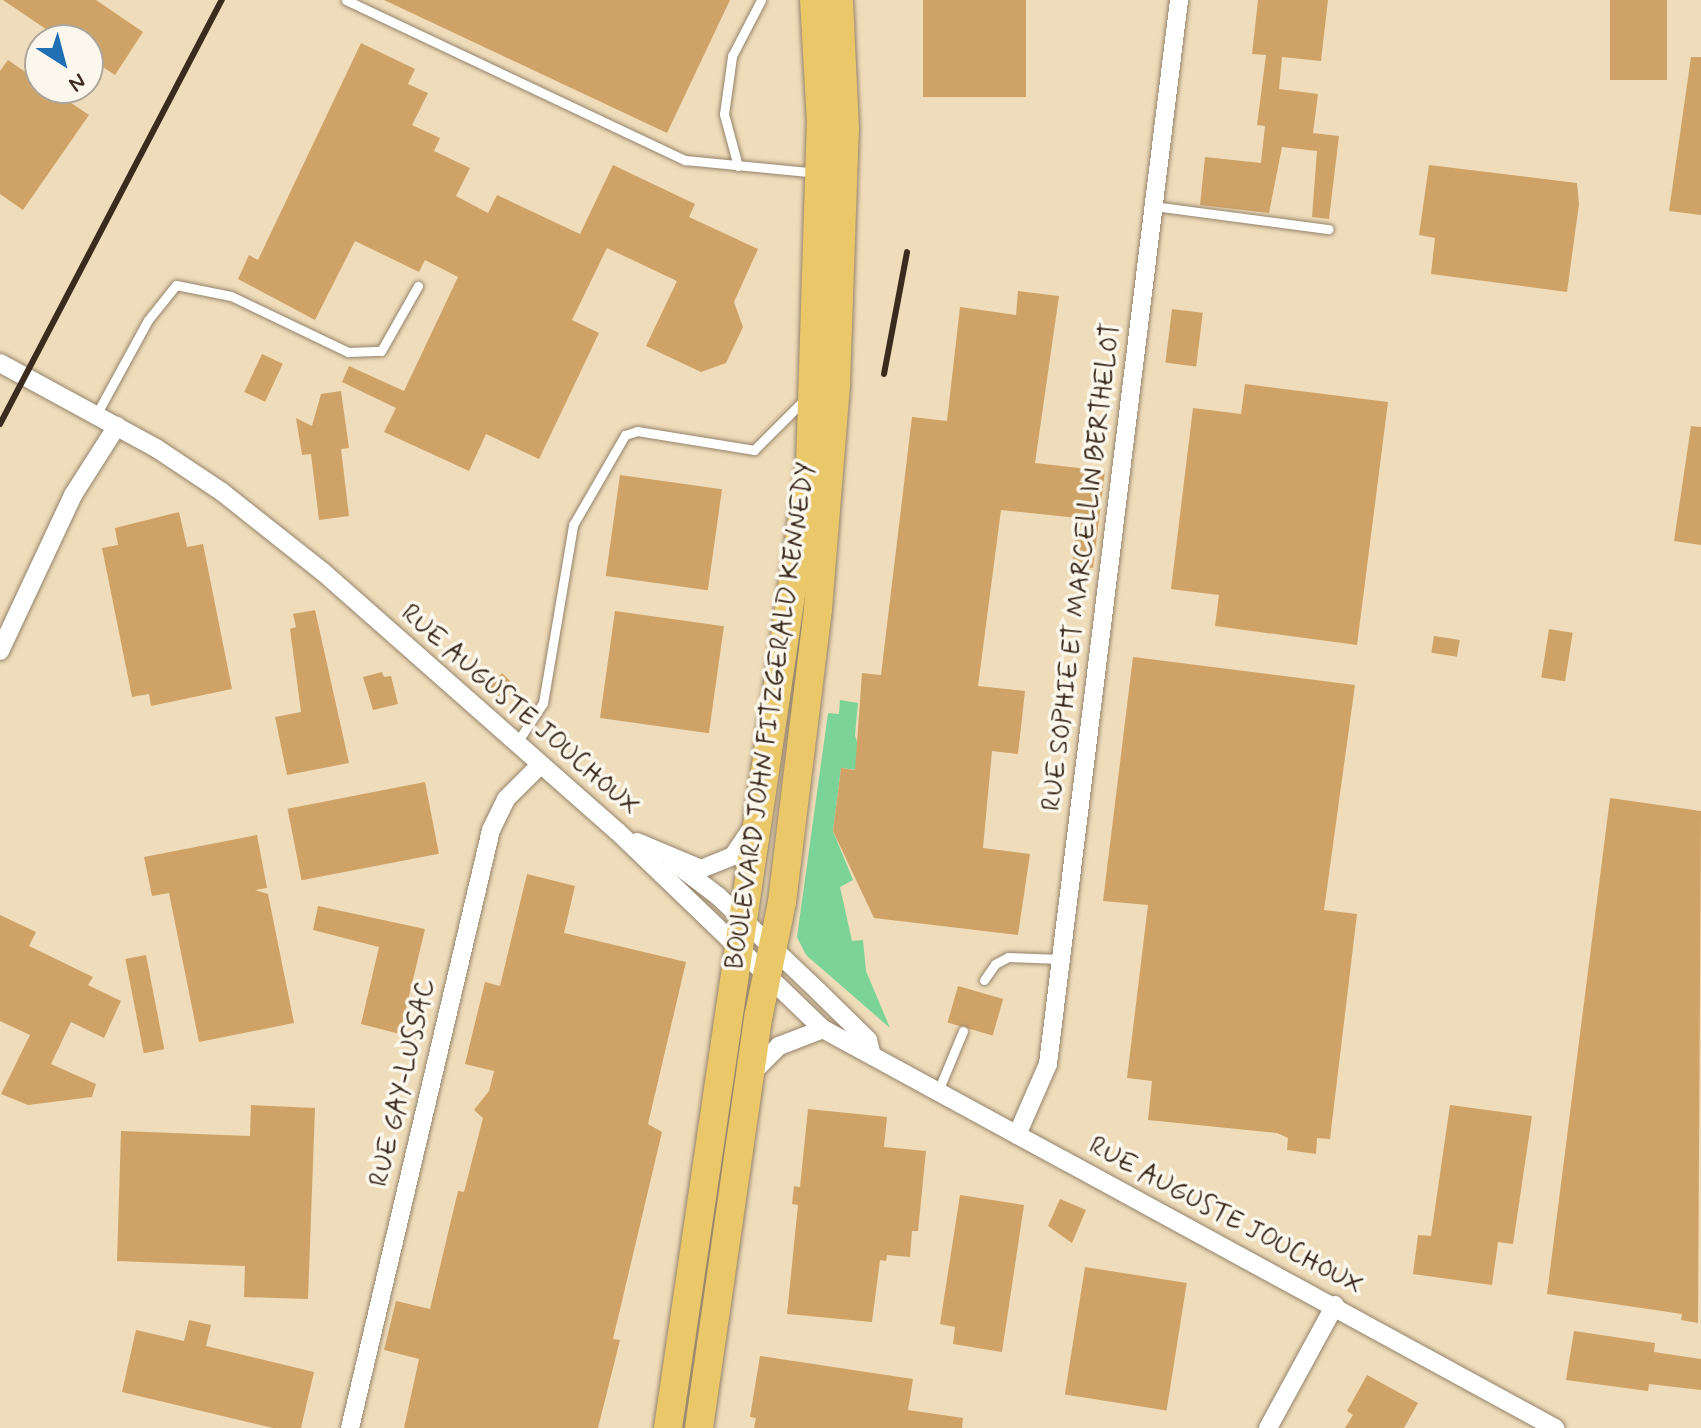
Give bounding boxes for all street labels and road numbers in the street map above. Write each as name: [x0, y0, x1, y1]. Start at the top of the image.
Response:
street label: RUE SOPHIE ET MARCELLIN BERTHELOT: [1038, 322, 1128, 812]
street label: BOULEVARD JOHN FITZGERALD KENNEDY: [721, 460, 823, 972]
street label: RUE AUGUSTE JOUCHOUX: [394, 599, 644, 823]
street label: RUE GAY-LUSSAC: [365, 976, 443, 1190]
street label: RUE AUGUSTE JOUCHOUX: [1083, 1132, 1367, 1302]

